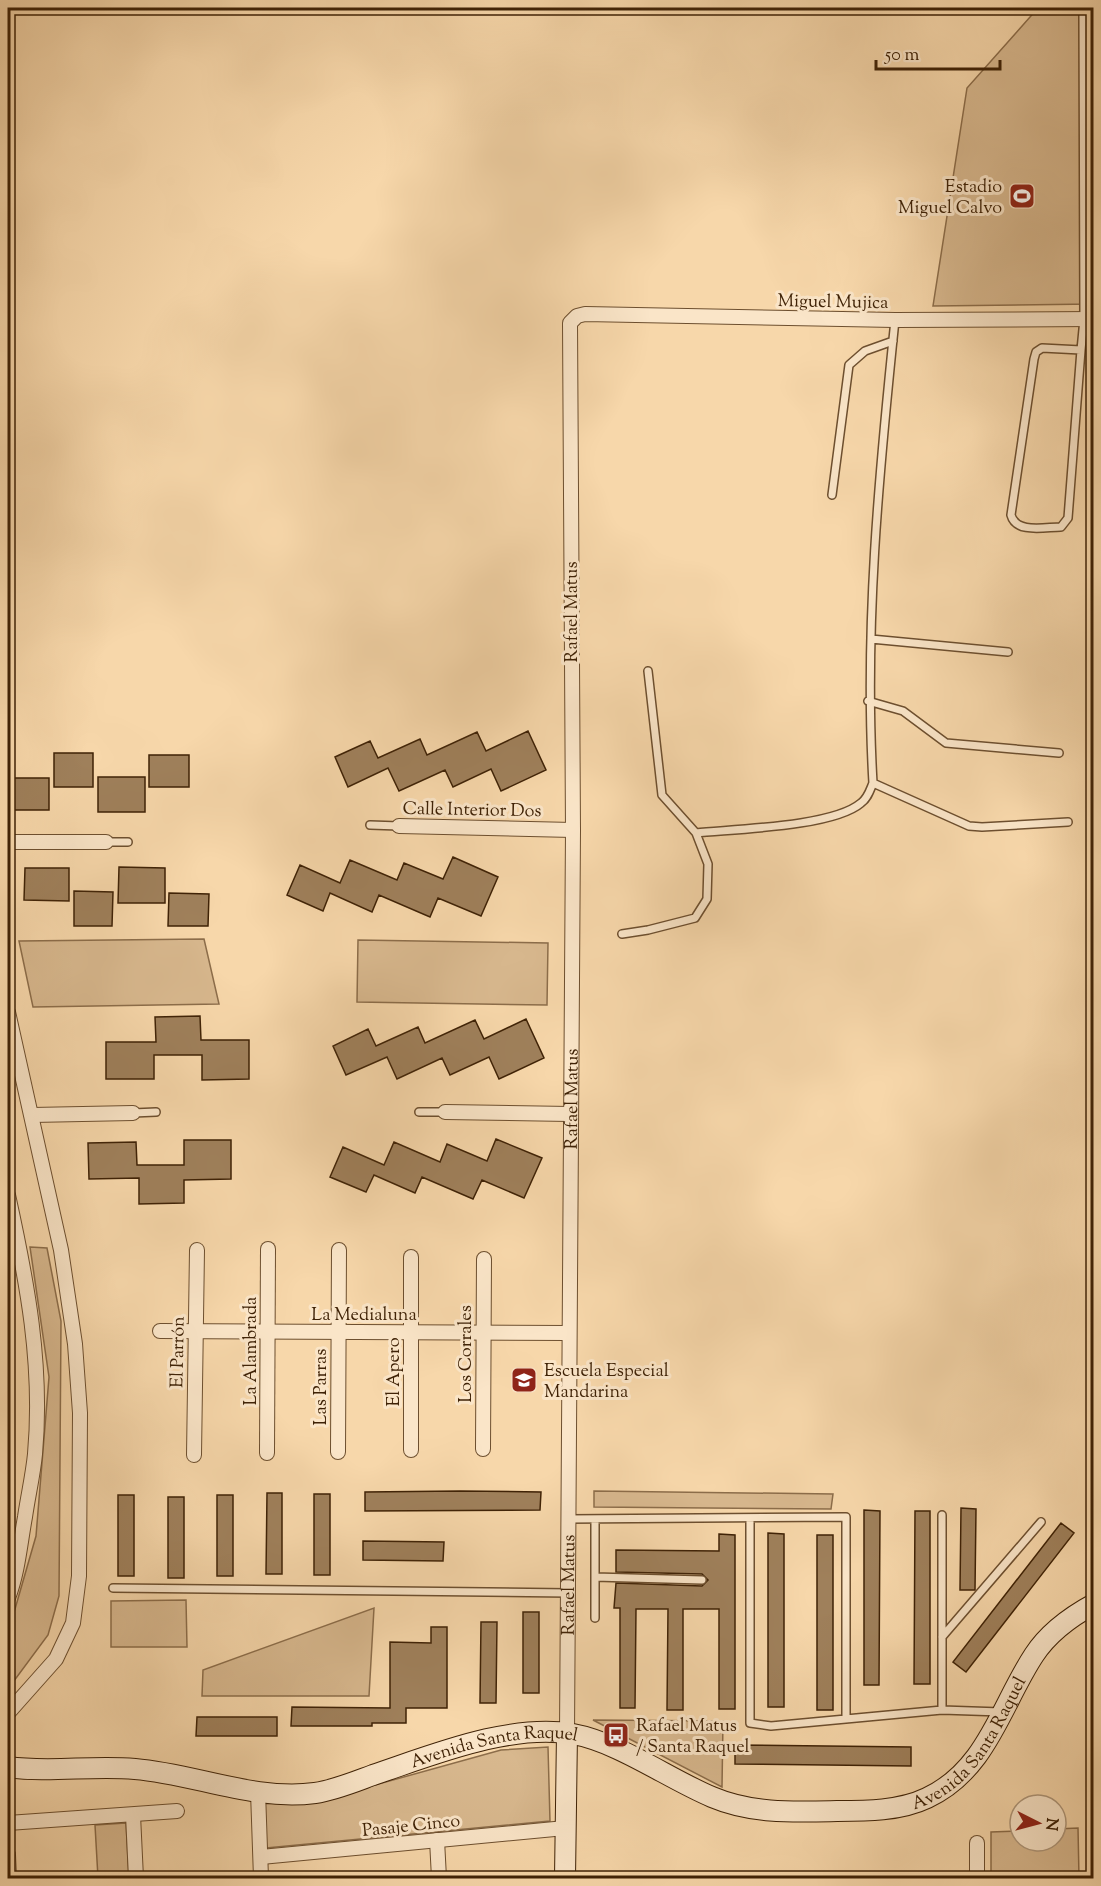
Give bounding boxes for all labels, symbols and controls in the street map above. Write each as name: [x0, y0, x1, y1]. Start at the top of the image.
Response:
scale bar: [876, 33, 1000, 71]
text: 50 m: [884, 43, 920, 69]
place label: Estadio Miguel Calvo: [898, 175, 1002, 222]
sports icon: Estadio Miguel Calvo: [1007, 181, 1037, 211]
street label: Miguel Mujica: [777, 289, 889, 317]
street label: Rafael Matus: [560, 562, 586, 662]
street label: Calle Interior Dos: [402, 797, 542, 825]
street label: Rafael Matus: [560, 1048, 587, 1150]
street label: La Alambrada: [239, 1297, 265, 1405]
street label: La Medialuna: [311, 1303, 417, 1329]
street label: Los Corrales: [454, 1305, 480, 1403]
street label: El Parrón: [165, 1316, 193, 1388]
street label: El Apero: [382, 1337, 408, 1407]
street label: Las Parras: [309, 1349, 335, 1425]
place label: Escuela Especial Mandarina: [544, 1359, 669, 1406]
school or university icon: Escuela Especial Mandarina: [509, 1365, 539, 1395]
street label: Rafael Matus: [557, 1534, 583, 1636]
street label: Avenida Santa Raquel: [908, 1673, 1034, 1818]
place label: Rafael Matus / Santa Raquel: [636, 1714, 750, 1761]
bus stop icon: Rafael Matus / Santa Raquel: [601, 1720, 631, 1750]
street label: Avenida Santa Raquel: [407, 1721, 580, 1776]
north arrow: [1008, 1793, 1068, 1853]
street label: Pasaje Cinco: [361, 1809, 462, 1845]
text: N: [1038, 1817, 1063, 1832]

